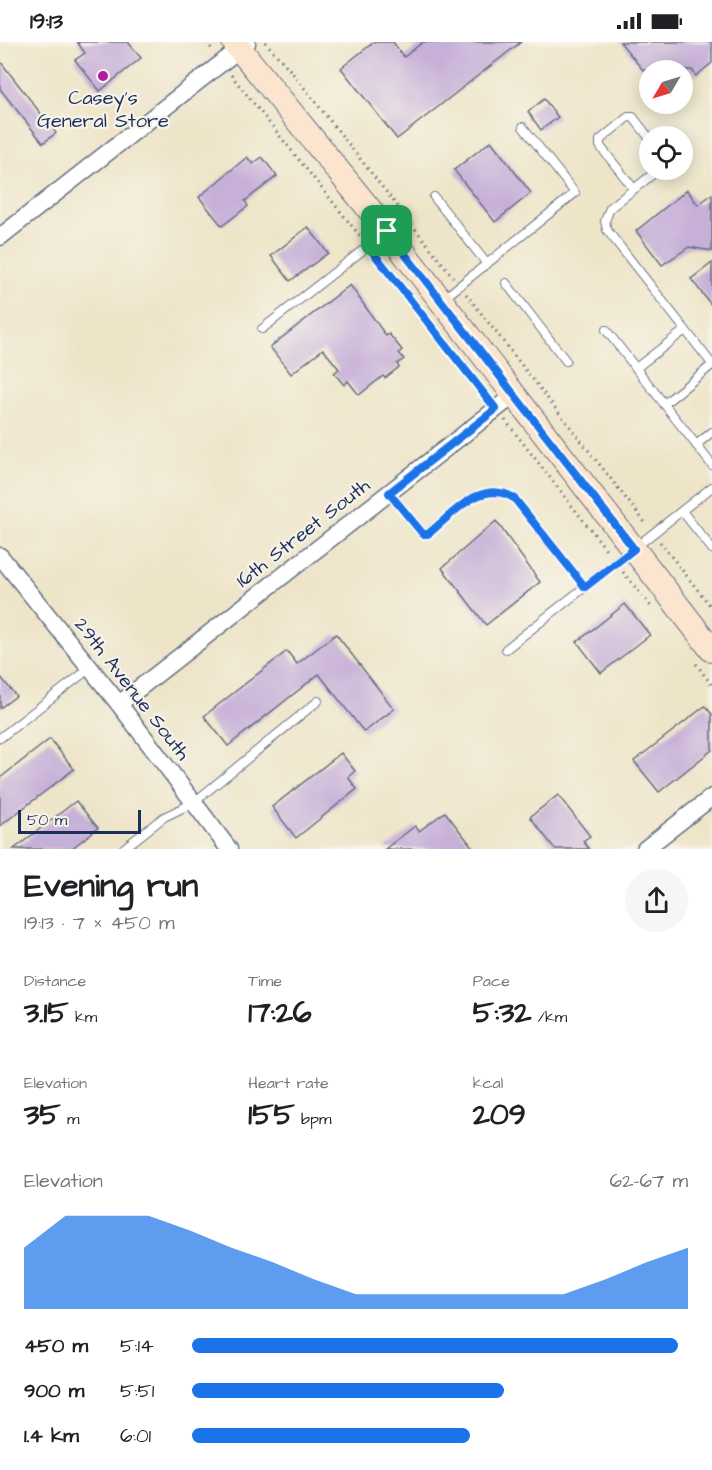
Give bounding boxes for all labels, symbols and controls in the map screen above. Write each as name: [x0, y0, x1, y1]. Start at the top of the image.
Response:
text: 19:13: [30, 6, 63, 37]
north arrow: [639, 60, 693, 114]
map controls: [639, 60, 693, 180]
marker: Casey's General Store: [96, 69, 110, 83]
place label: Casey's General Store: [37, 84, 169, 135]
button: locate: [639, 126, 693, 180]
pin: [361, 205, 412, 256]
icon: arrive: [370, 214, 403, 247]
street label: 16th Street South: [230, 472, 376, 594]
street label: 29th Avenue South: [67, 612, 197, 766]
scale bar: [18, 807, 141, 834]
text: 50 m: [27, 809, 67, 831]
text: Evening run: [24, 863, 198, 909]
button: share: [625, 869, 688, 932]
text: 19:13 · 7 × 450 m: [24, 909, 175, 937]
text: Distance: [24, 970, 86, 992]
text: Time: [248, 970, 282, 992]
text: Pace: [473, 970, 510, 992]
text: 3.15: [24, 992, 69, 1034]
text: 17:26: [248, 992, 312, 1034]
text: 5:32: [473, 992, 531, 1034]
text: km: [69, 1006, 97, 1028]
text: /km: [531, 1006, 567, 1028]
text: Elevation: [24, 1072, 87, 1094]
text: Heart rate: [248, 1072, 329, 1094]
text: kcal: [473, 1072, 503, 1094]
text: 35: [24, 1094, 61, 1136]
text: 155: [248, 1094, 295, 1136]
text: 209: [473, 1094, 526, 1136]
text: m: [61, 1108, 79, 1130]
text: bpm: [295, 1108, 331, 1130]
text: Elevation: [24, 1167, 103, 1195]
text: 62–67 m: [609, 1167, 688, 1195]
text: 450 m: [24, 1332, 88, 1360]
text: 5:14: [120, 1332, 154, 1360]
text: 900 m: [24, 1377, 84, 1405]
text: 5:51: [120, 1377, 154, 1405]
text: 1.4 km: [24, 1422, 79, 1450]
text: 6:01: [120, 1422, 151, 1450]

